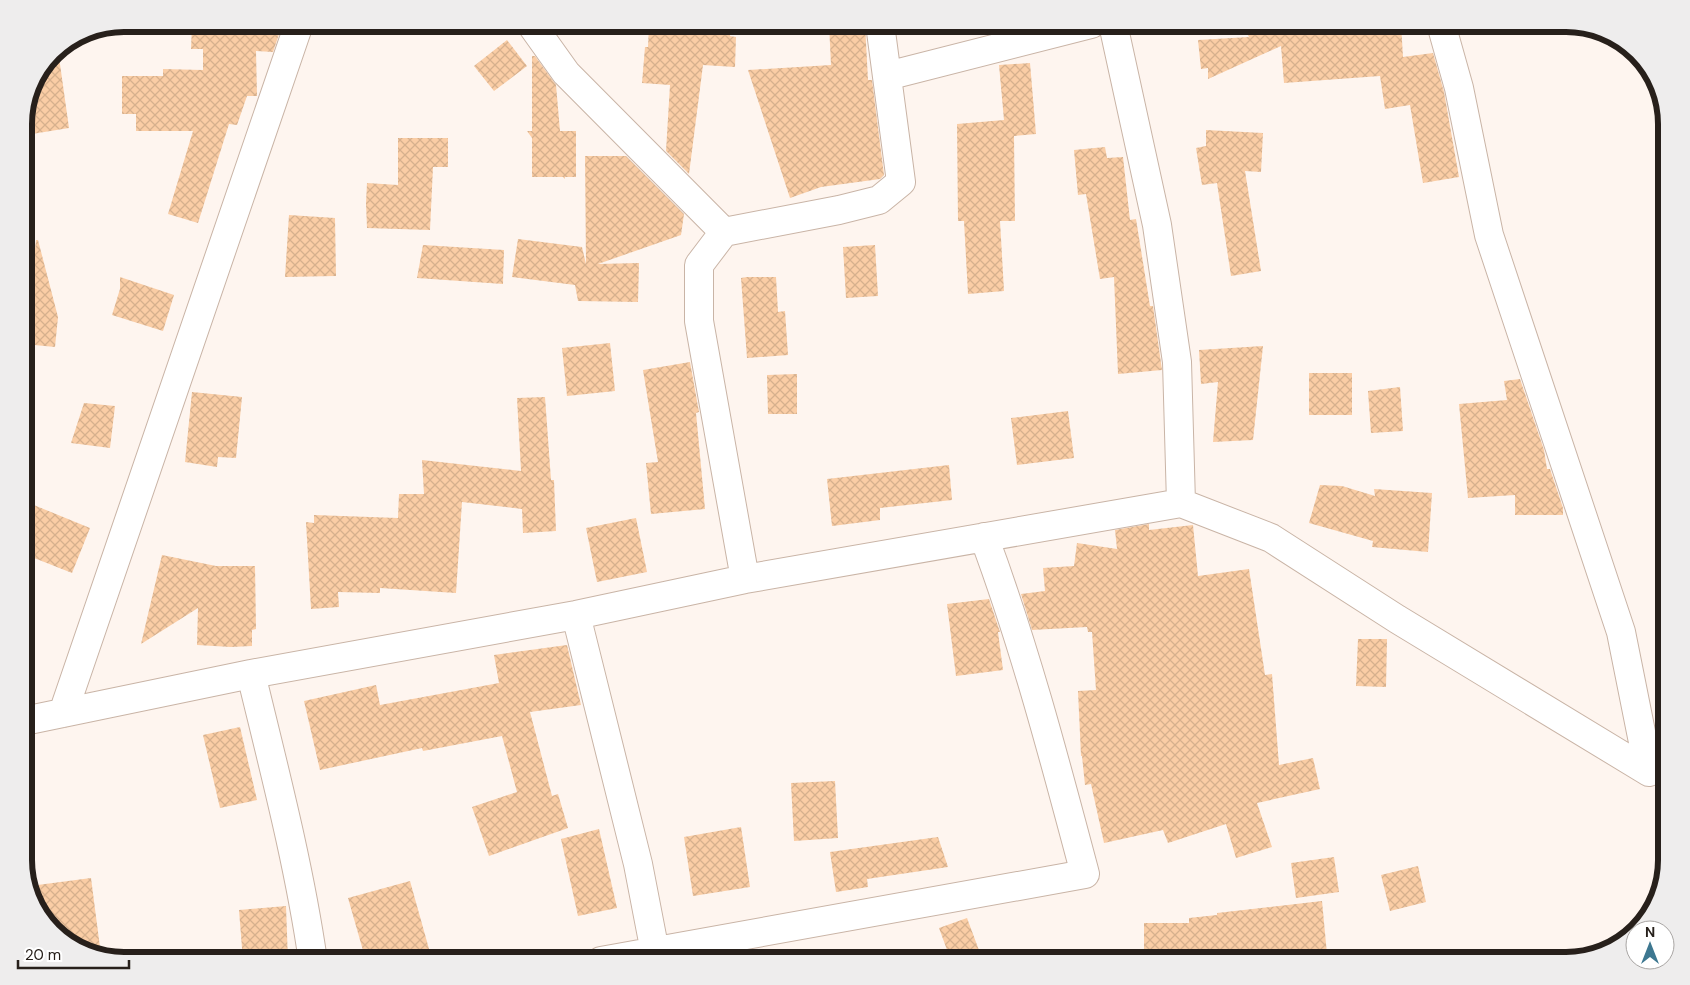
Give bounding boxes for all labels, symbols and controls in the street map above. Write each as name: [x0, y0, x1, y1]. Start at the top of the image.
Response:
north arrow: [1625, 920, 1675, 970]
text: N: [1645, 923, 1655, 941]
scale bar: [18, 938, 129, 970]
text: 20 m: [25, 945, 61, 965]

